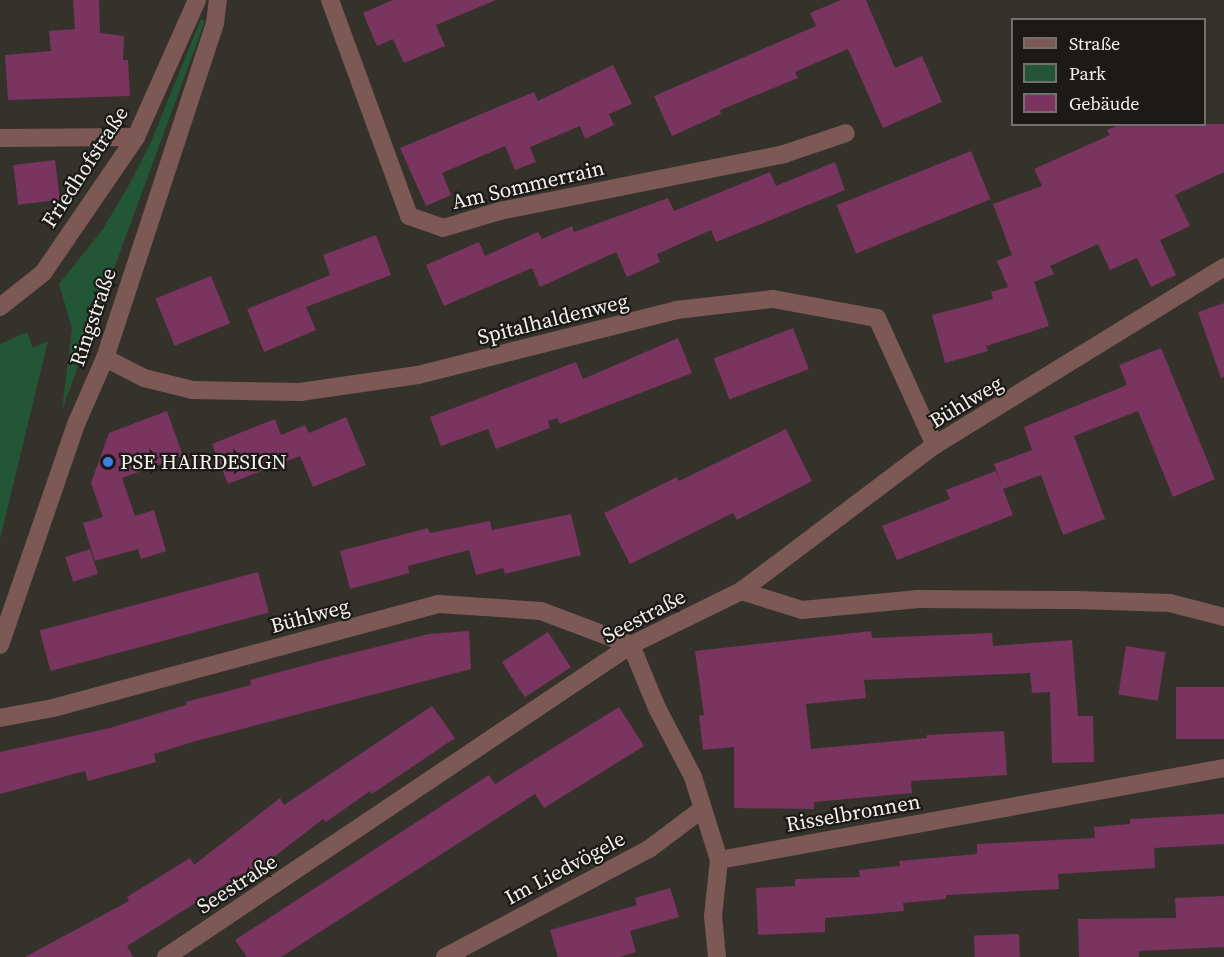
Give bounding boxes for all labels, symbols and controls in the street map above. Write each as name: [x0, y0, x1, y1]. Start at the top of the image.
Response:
legend: [1011, 18, 1206, 126]
text: Straße: [1069, 31, 1120, 56]
text: Park: [1069, 61, 1106, 86]
text: Gebäude: [1069, 91, 1140, 116]
street label: Friedhofstraße: [36, 102, 134, 232]
street label: Am Sommerrain: [449, 155, 607, 215]
street label: Ringstraße: [64, 265, 122, 369]
street label: Spitalhaldenweg: [475, 288, 631, 350]
street label: Bühlweg: [925, 370, 1007, 434]
place label: PSE HAIRDESIGN: [120, 449, 287, 475]
marker: PSE HAIRDESIGN: [101, 455, 115, 469]
street label: Seestraße: [598, 584, 690, 648]
street label: Bühlweg: [268, 593, 352, 639]
street label: Risselbronnen: [784, 789, 922, 837]
street label: Im Liedvögele: [501, 826, 629, 910]
street label: Seestraße: [192, 849, 282, 919]

